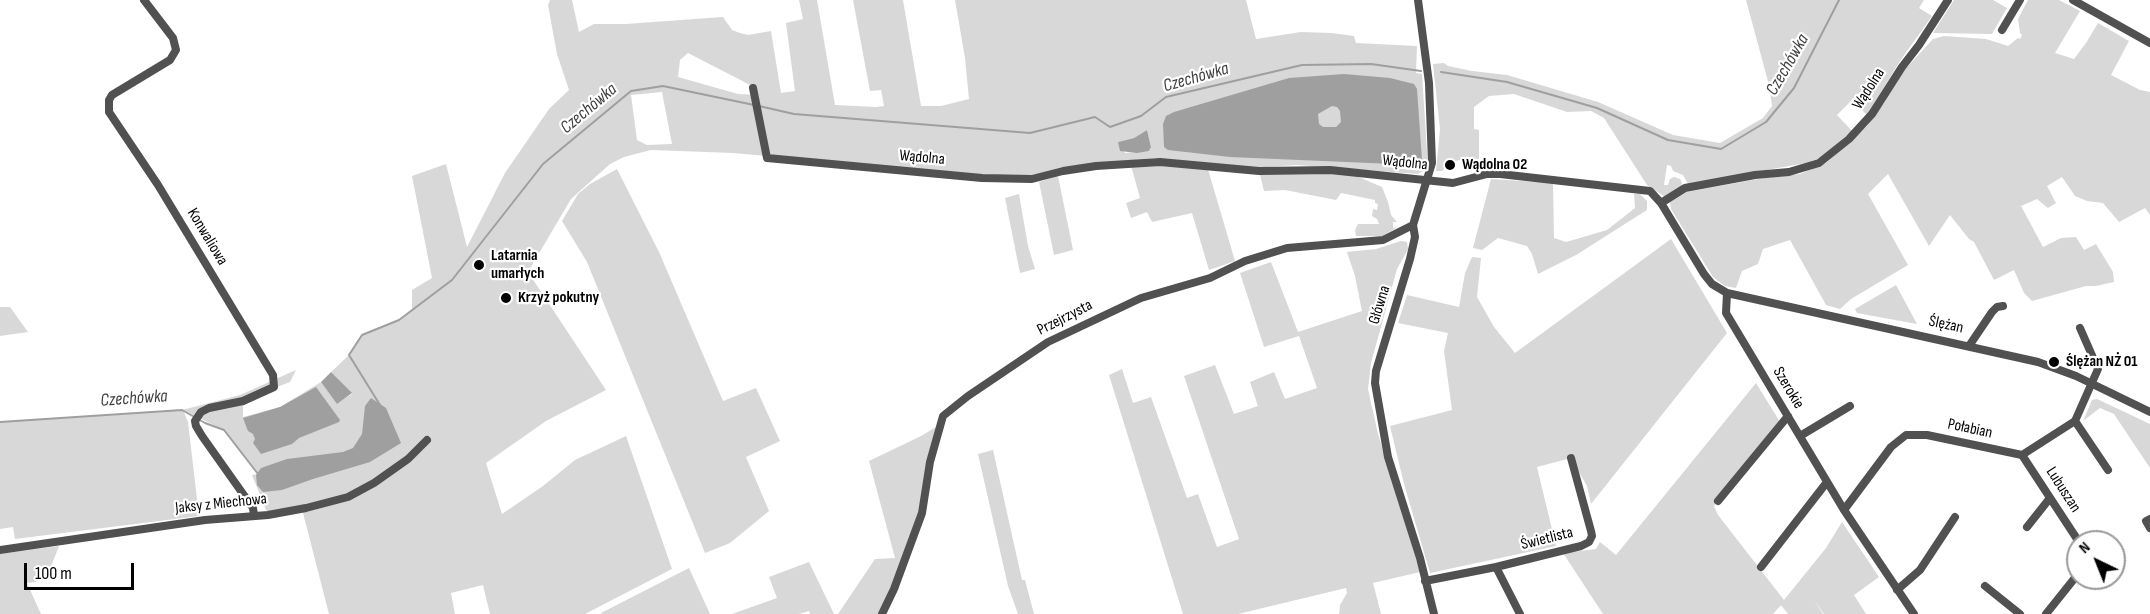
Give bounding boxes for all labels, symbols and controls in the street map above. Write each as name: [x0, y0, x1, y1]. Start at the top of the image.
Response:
water label: Czechówka: [1762, 31, 1814, 99]
water label: Czechówka: [1161, 58, 1231, 98]
street label: Wądolna: [1849, 65, 1889, 113]
water label: Czechówka: [556, 79, 622, 139]
street label: Wądolna: [899, 146, 945, 170]
street label: Wądolna: [1381, 151, 1429, 175]
place label: Wądolna 02: [1462, 155, 1527, 175]
marker: Wądolna 02: [1443, 158, 1457, 172]
street label: Konwaliowa: [183, 205, 231, 269]
place label: Latarnia umarłych: [491, 246, 544, 284]
marker: Latarnia umarłych: [472, 258, 486, 272]
street label: Główna: [1365, 283, 1395, 327]
place label: Krzyż pokutny: [518, 288, 599, 308]
marker: Krzyż pokutny: [499, 291, 513, 305]
street label: Przejrzysta: [1034, 296, 1096, 340]
street label: Ślężan: [1927, 312, 1965, 338]
place label: Ślężan NŻ 01: [2066, 352, 2138, 372]
marker: Ślężan NŻ 01: [2047, 355, 2061, 369]
street label: Szerokie: [1768, 364, 1808, 412]
water label: Czechówka: [100, 386, 168, 412]
street label: Połabian: [1946, 415, 1994, 443]
street label: Lubuszan: [2041, 464, 2085, 516]
street label: Jaksy z Miechowa: [174, 490, 268, 518]
street label: Świetlista: [1519, 523, 1575, 555]
north arrow: [2066, 530, 2126, 590]
text: N: [2075, 538, 2094, 558]
scale bar: [27, 551, 136, 589]
text: 100 m: [35, 563, 72, 584]

